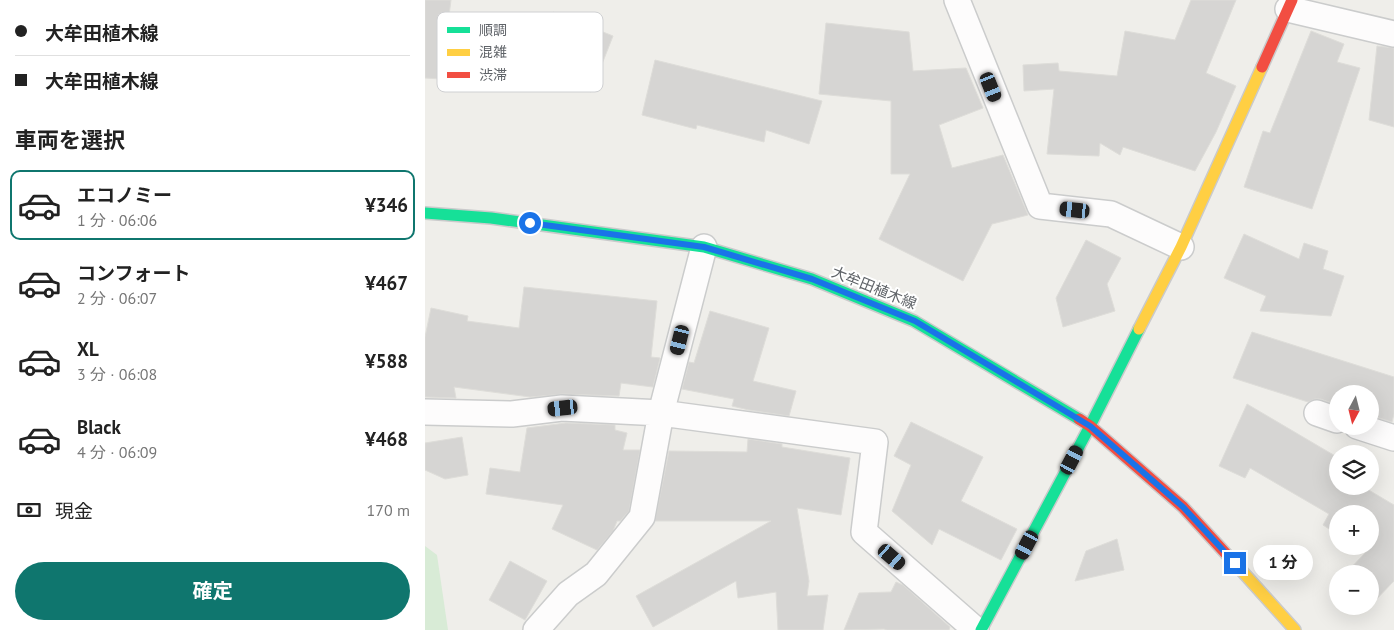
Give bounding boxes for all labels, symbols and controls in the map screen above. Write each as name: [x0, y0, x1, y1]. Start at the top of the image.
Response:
legend: [437, 12, 603, 92]
text: 大牟田植木線: [45, 21, 159, 45]
text: 順調: [479, 21, 507, 39]
text: 混雑: [479, 43, 507, 61]
text: 渋滞: [479, 66, 507, 84]
text: 大牟田植木線: [45, 69, 159, 93]
car: [978, 70, 1003, 104]
text: 車両を選択: [15, 126, 125, 154]
icon: car: [17, 183, 62, 228]
text: エコノミー: [77, 183, 172, 207]
text: ¥346: [365, 193, 408, 217]
car: [1059, 201, 1090, 219]
text: 1 分 · 06:06: [77, 210, 157, 230]
route start: [519, 212, 541, 234]
icon: car: [17, 261, 62, 306]
text: コンフォート: [77, 261, 190, 285]
street label: 大牟田植木線: [829, 262, 919, 313]
text: ¥467: [365, 271, 408, 295]
text: 2 分 · 06:07: [77, 288, 157, 308]
car: [669, 324, 690, 356]
text: XL: [77, 337, 99, 361]
icon: car: [17, 339, 62, 384]
text: ¥588: [365, 349, 408, 373]
text: 3 分 · 06:08: [77, 364, 157, 384]
north arrow: [1329, 385, 1379, 435]
map controls: [1329, 385, 1379, 615]
car: [547, 399, 578, 417]
text: Black: [77, 415, 121, 439]
icon: car: [17, 417, 62, 462]
text: ¥468: [365, 427, 408, 451]
text: 4 分 · 06:09: [77, 442, 157, 462]
car: [1058, 443, 1085, 477]
button: layers: [1329, 445, 1379, 495]
icon: cash: [15, 496, 43, 524]
text: 現金: [55, 499, 93, 523]
text: 170 m: [367, 500, 410, 520]
button: +: [1329, 505, 1379, 555]
car: [1013, 528, 1040, 562]
car: [875, 541, 908, 573]
callout: 1 分: [1253, 546, 1313, 580]
route end: [1224, 552, 1246, 574]
text: 1 分: [1268, 552, 1298, 572]
button: 確定: [15, 562, 410, 620]
button: −: [1329, 565, 1379, 615]

